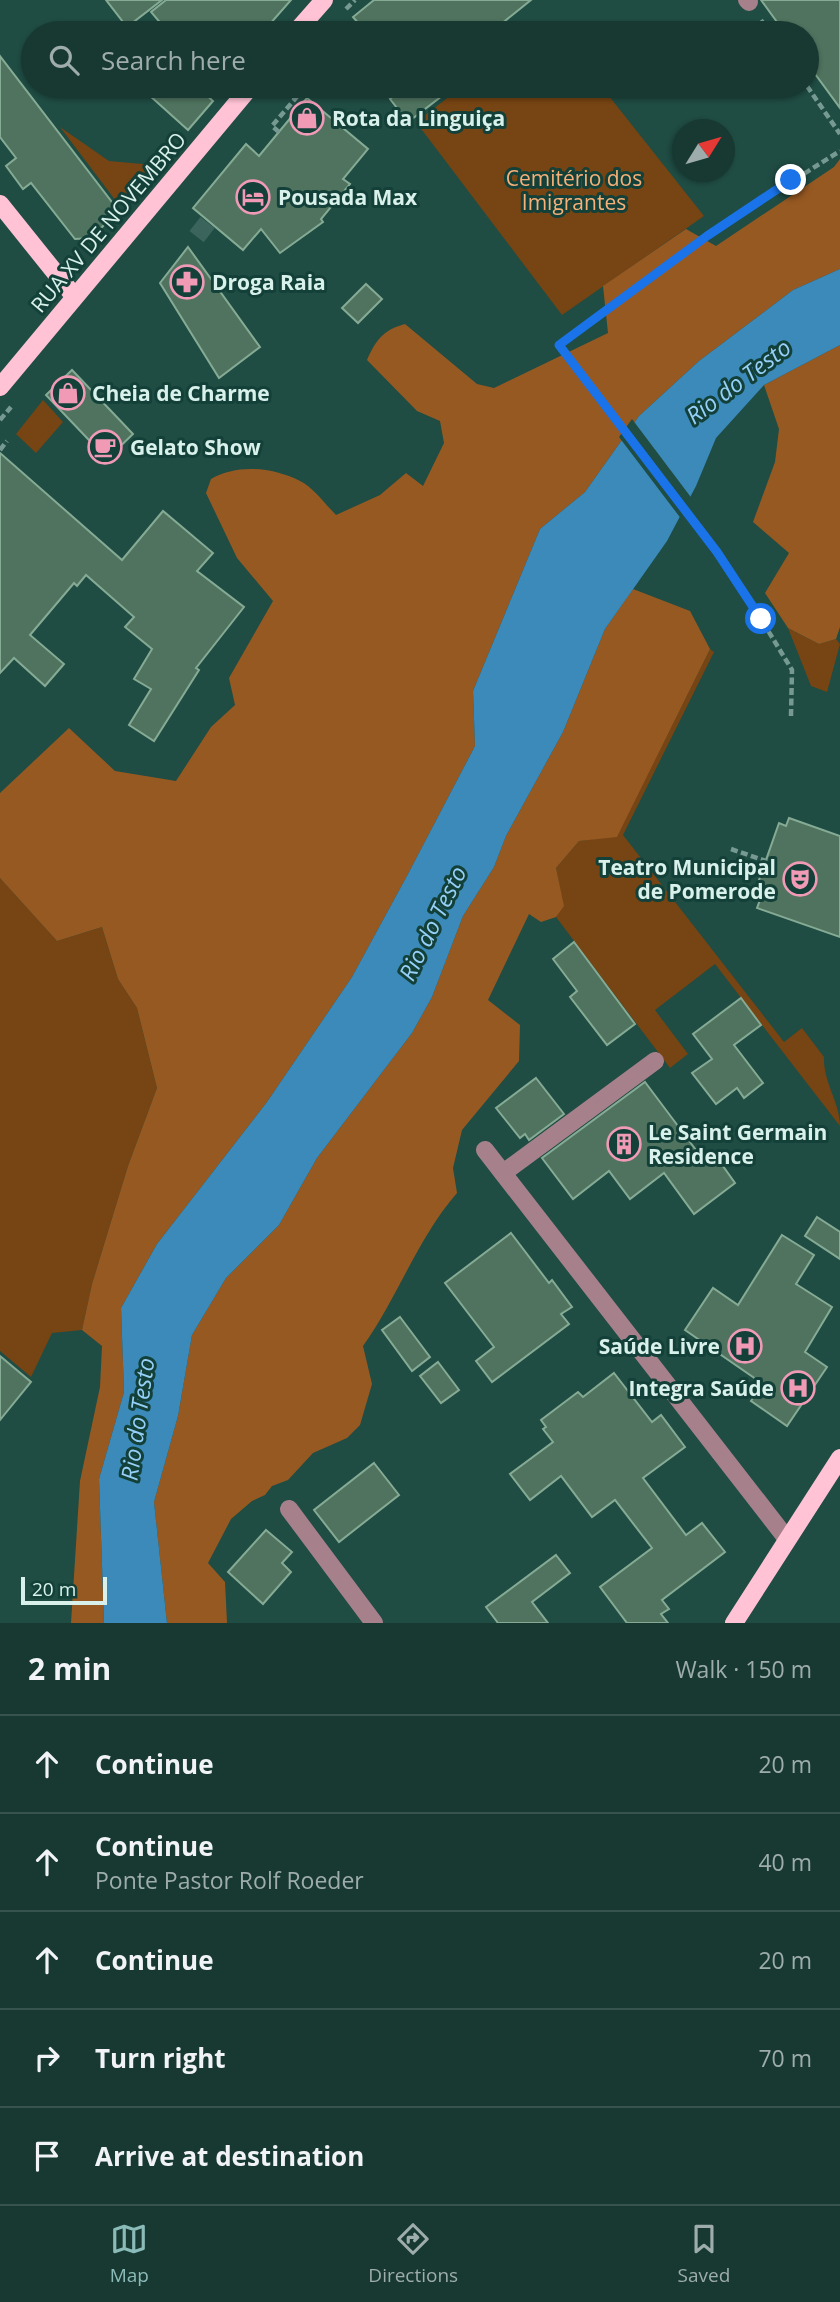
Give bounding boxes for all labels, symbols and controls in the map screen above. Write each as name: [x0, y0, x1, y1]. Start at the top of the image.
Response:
search box: [21, 21, 819, 98]
icon: search: [45, 41, 83, 79]
text: Search here: [101, 42, 246, 78]
shop icon: Rota da Linguiça: [288, 99, 326, 137]
place label: Rota da Linguiça: [332, 104, 505, 132]
north arrow: [672, 119, 735, 182]
street label: RUA XV DE NOVEMBRO: [24, 126, 192, 318]
park label: Cemitério dos Imigrantes: [506, 164, 642, 216]
route end: [775, 164, 806, 195]
hotel icon: Pousada Max: [234, 178, 272, 216]
place label: Pousada Max: [278, 183, 418, 211]
pharmacy icon: Droga Raia: [168, 263, 206, 301]
place label: Droga Raia: [212, 268, 326, 296]
water label: Rio do Testo: [679, 331, 797, 431]
shop icon: Cheia de Charme: [49, 374, 87, 412]
place label: Cheia de Charme: [92, 379, 270, 407]
cafe icon: Gelato Show: [86, 428, 124, 466]
place label: Gelato Show: [130, 433, 261, 461]
route start: [745, 603, 776, 634]
place label: Teatro Municipal de Pomerode: [598, 853, 776, 905]
water label: Rio do Testo: [391, 860, 473, 986]
theatre icon: Teatro Municipal de Pomerode: [781, 860, 819, 898]
place label: Le Saint Germain Residence: [648, 1118, 827, 1170]
building icon: Le Saint Germain Residence: [605, 1125, 643, 1163]
hospital icon: Saúde Livre: [726, 1327, 764, 1365]
place label: Saúde Livre: [599, 1332, 720, 1360]
water label: Rio do Testo: [113, 1356, 161, 1482]
hospital icon: Integra Saúde: [779, 1369, 817, 1407]
place label: Integra Saúde: [628, 1374, 774, 1402]
scale bar: [21, 1574, 107, 1606]
text: 20 m: [32, 1576, 76, 1602]
text: 2 min: [28, 1648, 111, 1689]
text: Walk · 150 m: [675, 1653, 812, 1685]
icon: ahead: [28, 1745, 66, 1783]
text: Continue: [95, 1746, 214, 1782]
text: 20 m: [758, 1748, 812, 1780]
text: Continue: [95, 1828, 214, 1864]
icon: ahead: [28, 1843, 66, 1881]
text: 40 m: [758, 1846, 812, 1878]
text: Ponte Pastor Rolf Roeder: [95, 1864, 364, 1896]
icon: ahead: [28, 1941, 66, 1979]
text: Continue: [95, 1942, 214, 1978]
text: 20 m: [758, 1944, 812, 1976]
icon: right: [28, 2039, 66, 2077]
text: Turn right: [95, 2040, 226, 2076]
text: 70 m: [758, 2042, 812, 2074]
icon: arrive: [28, 2137, 66, 2175]
text: Arrive at destination: [95, 2138, 364, 2174]
tab: Map: [110, 2220, 149, 2288]
tab: Directions: [368, 2220, 458, 2288]
tab: Saved: [678, 2220, 730, 2288]

